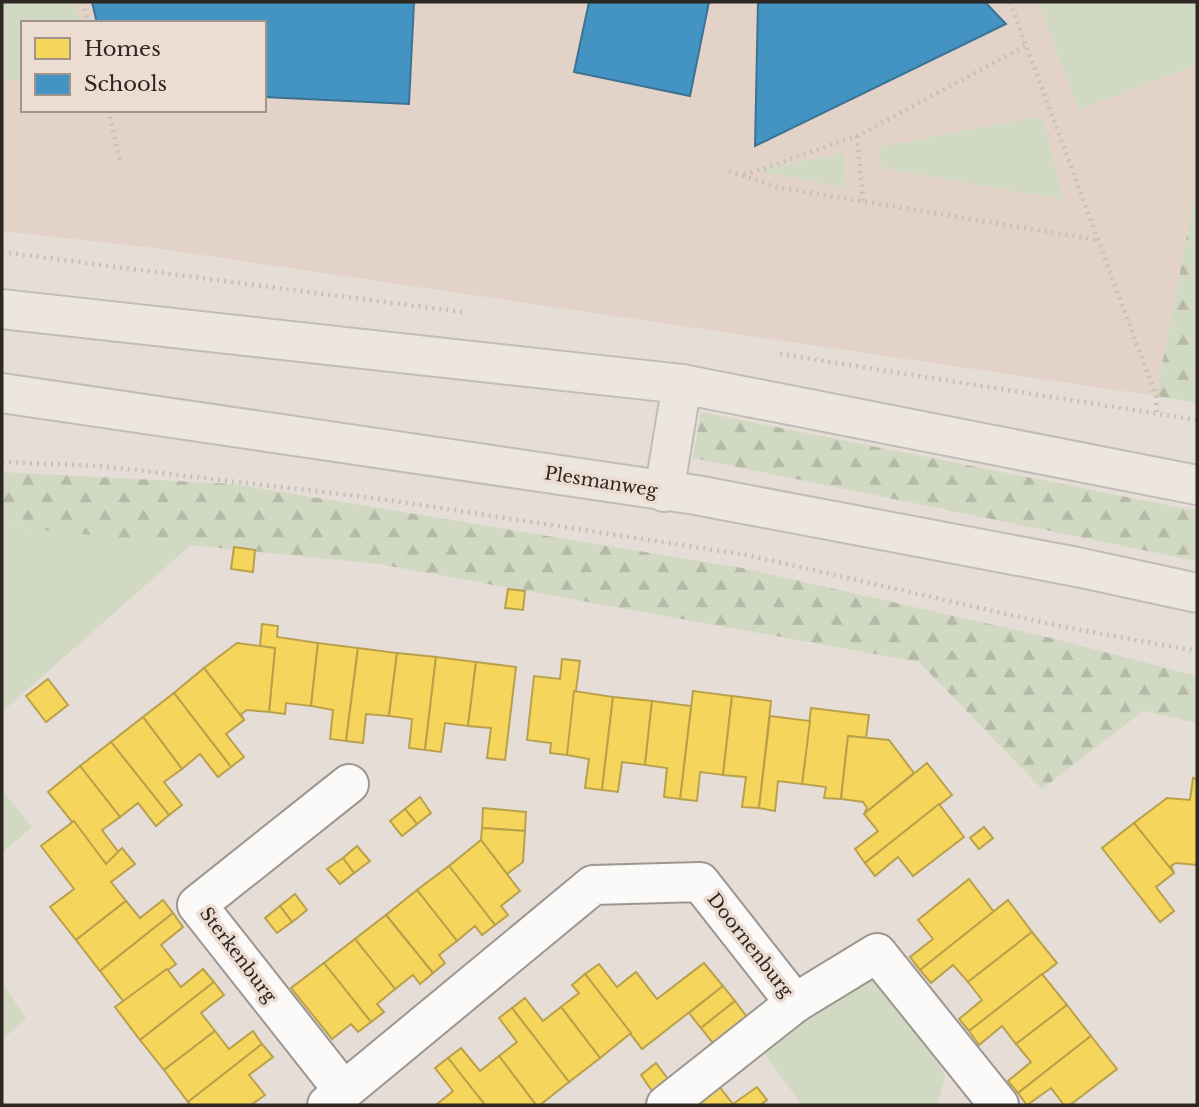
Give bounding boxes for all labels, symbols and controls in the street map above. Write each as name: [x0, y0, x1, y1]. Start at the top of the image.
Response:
legend: [21, 21, 266, 112]
text: Homes: [84, 36, 161, 62]
text: Schools: [84, 71, 167, 97]
street label: Plesmanweg: [543, 462, 659, 502]
street label: Doornenburg: [702, 888, 798, 1002]
street label: Sterkenburg: [195, 903, 281, 1007]

